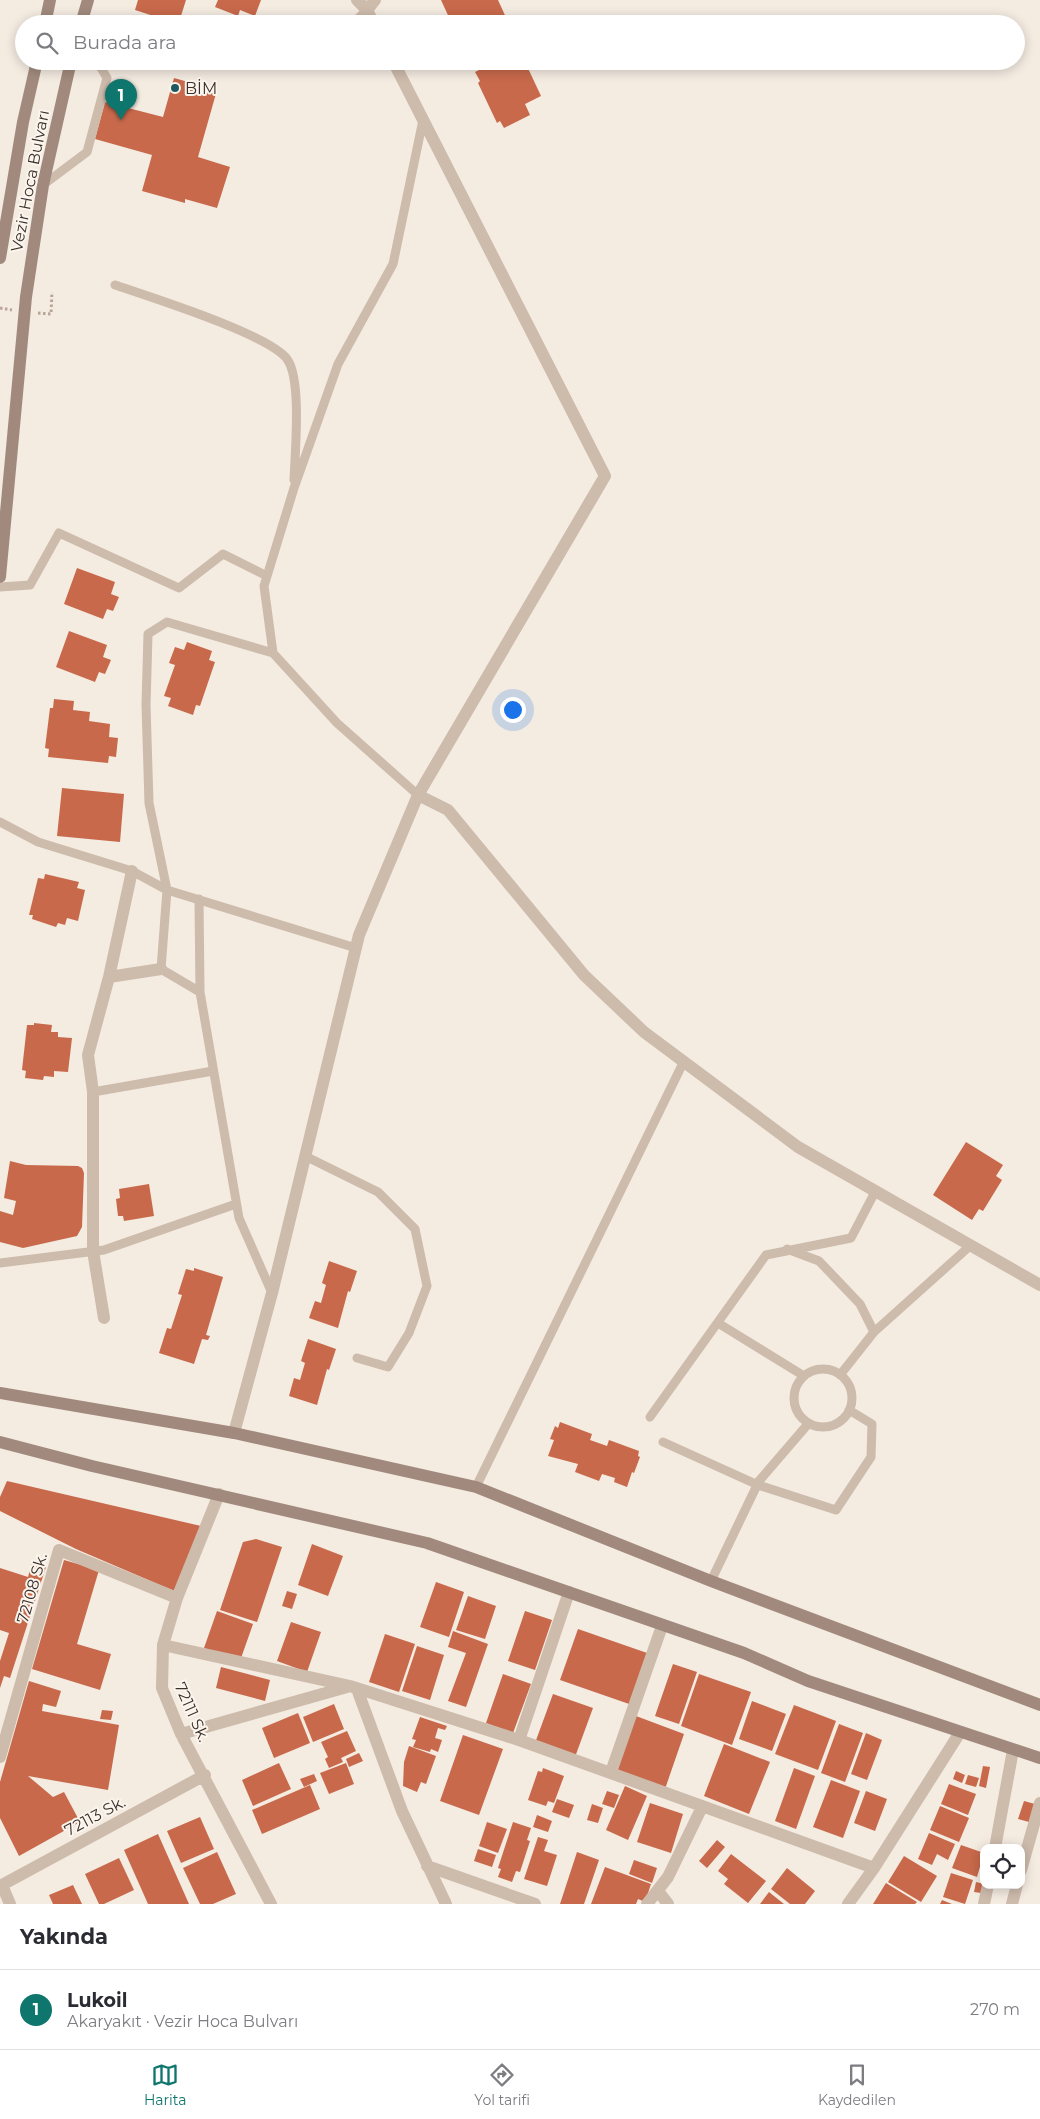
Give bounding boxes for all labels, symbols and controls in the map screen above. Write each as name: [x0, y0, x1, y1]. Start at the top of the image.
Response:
search box: [15, 15, 1025, 70]
icon: search: [33, 29, 61, 57]
text: Burada ara: [73, 31, 177, 54]
pin: 1: [105, 79, 137, 120]
place label: BİM: [185, 79, 217, 98]
marker: BİM: [169, 82, 181, 94]
street label: Vezir Hoca Bulvarı: [7, 108, 53, 254]
your location: [500, 697, 526, 723]
street label: 72108 Sk.: [13, 1551, 51, 1625]
street label: 72111 Sk.: [171, 1679, 213, 1745]
street label: 72113 Sk.: [61, 1792, 129, 1840]
map controls: [980, 1844, 1025, 1889]
button: locate: [980, 1844, 1025, 1889]
text: Yakında: [20, 1924, 108, 1949]
text: Lukoil: [67, 1989, 127, 2012]
text: 1: [33, 2000, 39, 2019]
text: 270 m: [970, 2000, 1020, 2019]
text: Akaryakıt · Vezir Hoca Bulvarı: [67, 2012, 298, 2031]
tab: Harita: [144, 2061, 186, 2109]
tab: Yol tarifi: [474, 2061, 530, 2109]
tab: Kaydedilen: [818, 2061, 896, 2109]

